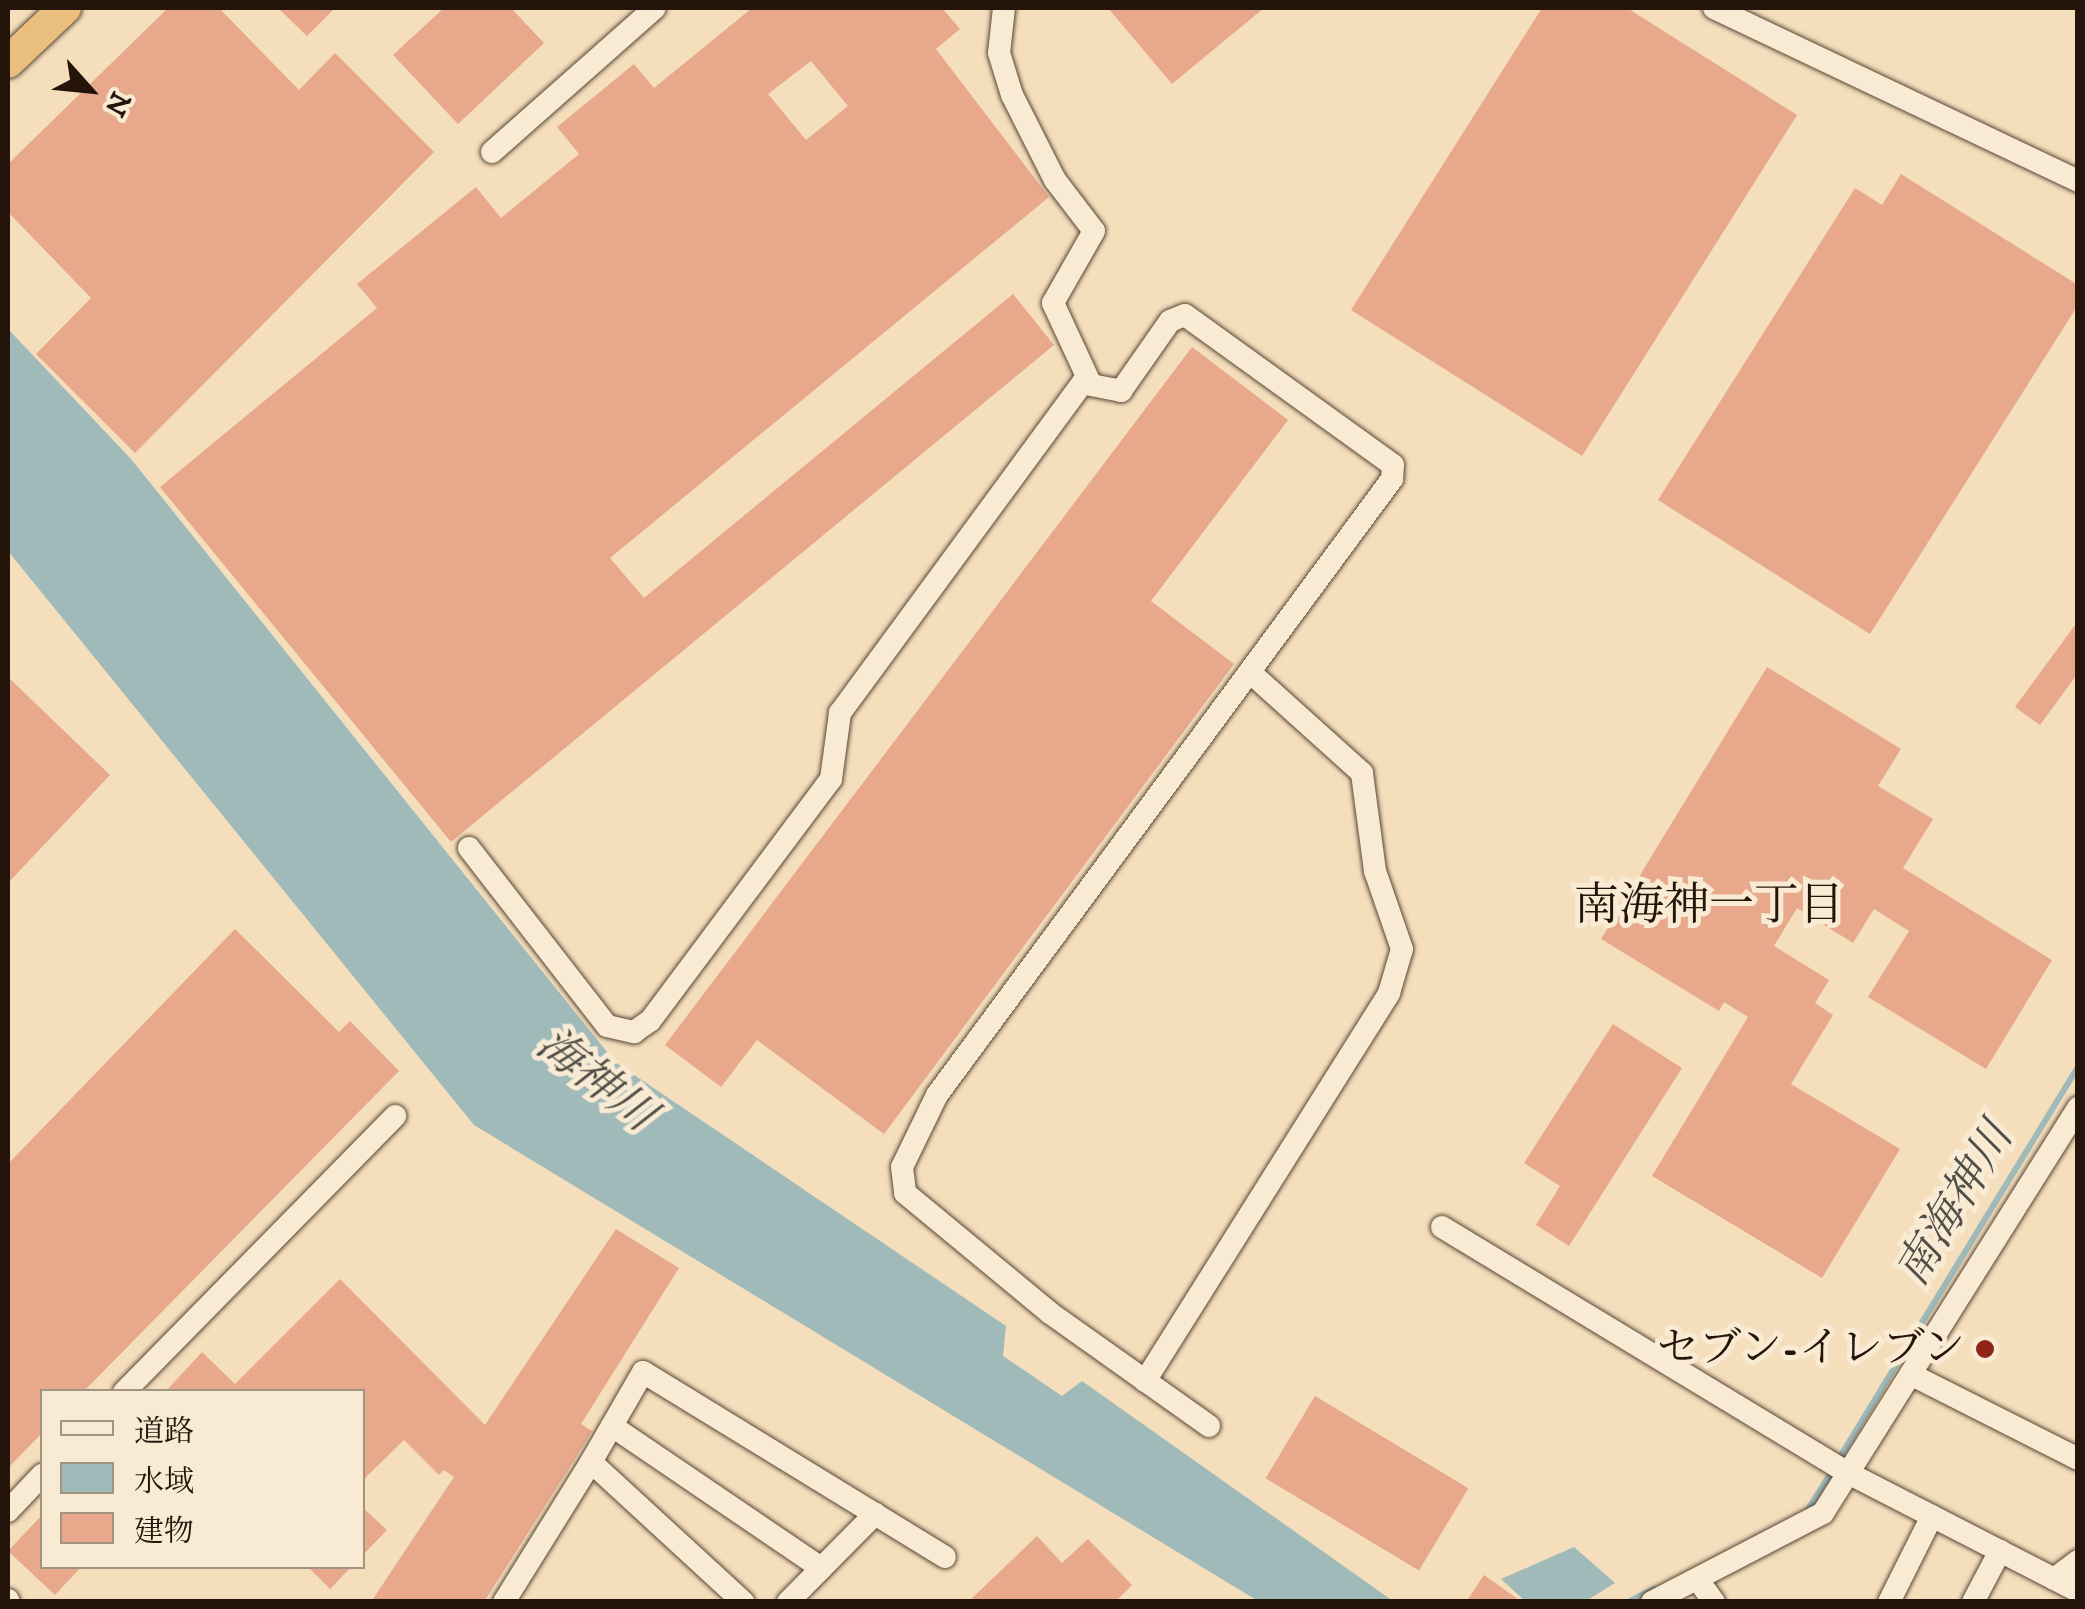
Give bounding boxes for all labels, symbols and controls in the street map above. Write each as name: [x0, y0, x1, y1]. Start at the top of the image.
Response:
north arrow: [40, 40, 140, 140]
text: N: [96, 86, 138, 122]
district label: 南海神一丁目: [1574, 880, 1844, 934]
water label: 海神川: [525, 1018, 665, 1144]
water label: 南海神川: [1887, 1114, 2025, 1296]
place label: セブン-イレブン: [1654, 1324, 1965, 1374]
marker: セブン-イレブン: [1974, 1338, 1996, 1360]
legend: [40, 1389, 365, 1569]
text: 道路: [134, 1414, 194, 1451]
text: 水域: [134, 1464, 194, 1501]
text: 建物: [134, 1514, 194, 1551]

